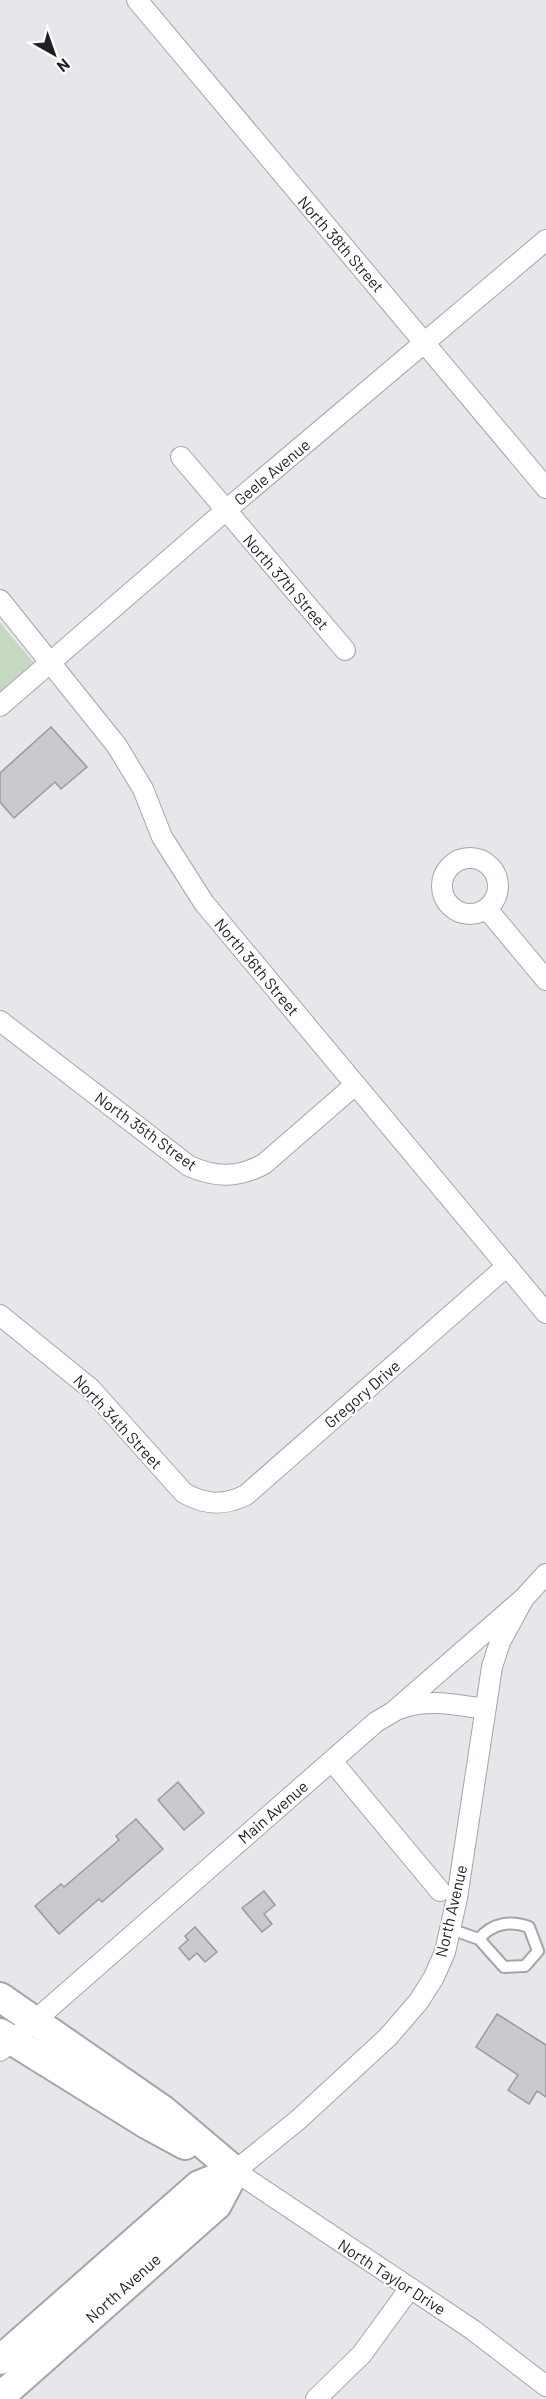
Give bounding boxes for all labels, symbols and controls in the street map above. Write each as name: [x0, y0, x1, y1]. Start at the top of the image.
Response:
north arrow: [24, 24, 84, 84]
text: N: [54, 55, 74, 77]
street label: North 38th Street: [294, 192, 388, 296]
street label: Geele Avenue: [230, 434, 313, 509]
street label: North 37th Street: [240, 530, 333, 633]
street label: North 36th Street: [211, 914, 304, 1019]
street label: North 35th Street: [92, 1087, 201, 1174]
street label: Gregory Drive: [320, 1356, 403, 1432]
street label: North 34th Street: [70, 1371, 167, 1473]
street label: Main Avenue: [234, 1776, 311, 1847]
street label: North Avenue: [431, 1863, 470, 1959]
street label: North Taylor Drive: [335, 2235, 450, 2318]
street label: North Avenue: [81, 2249, 164, 2326]

